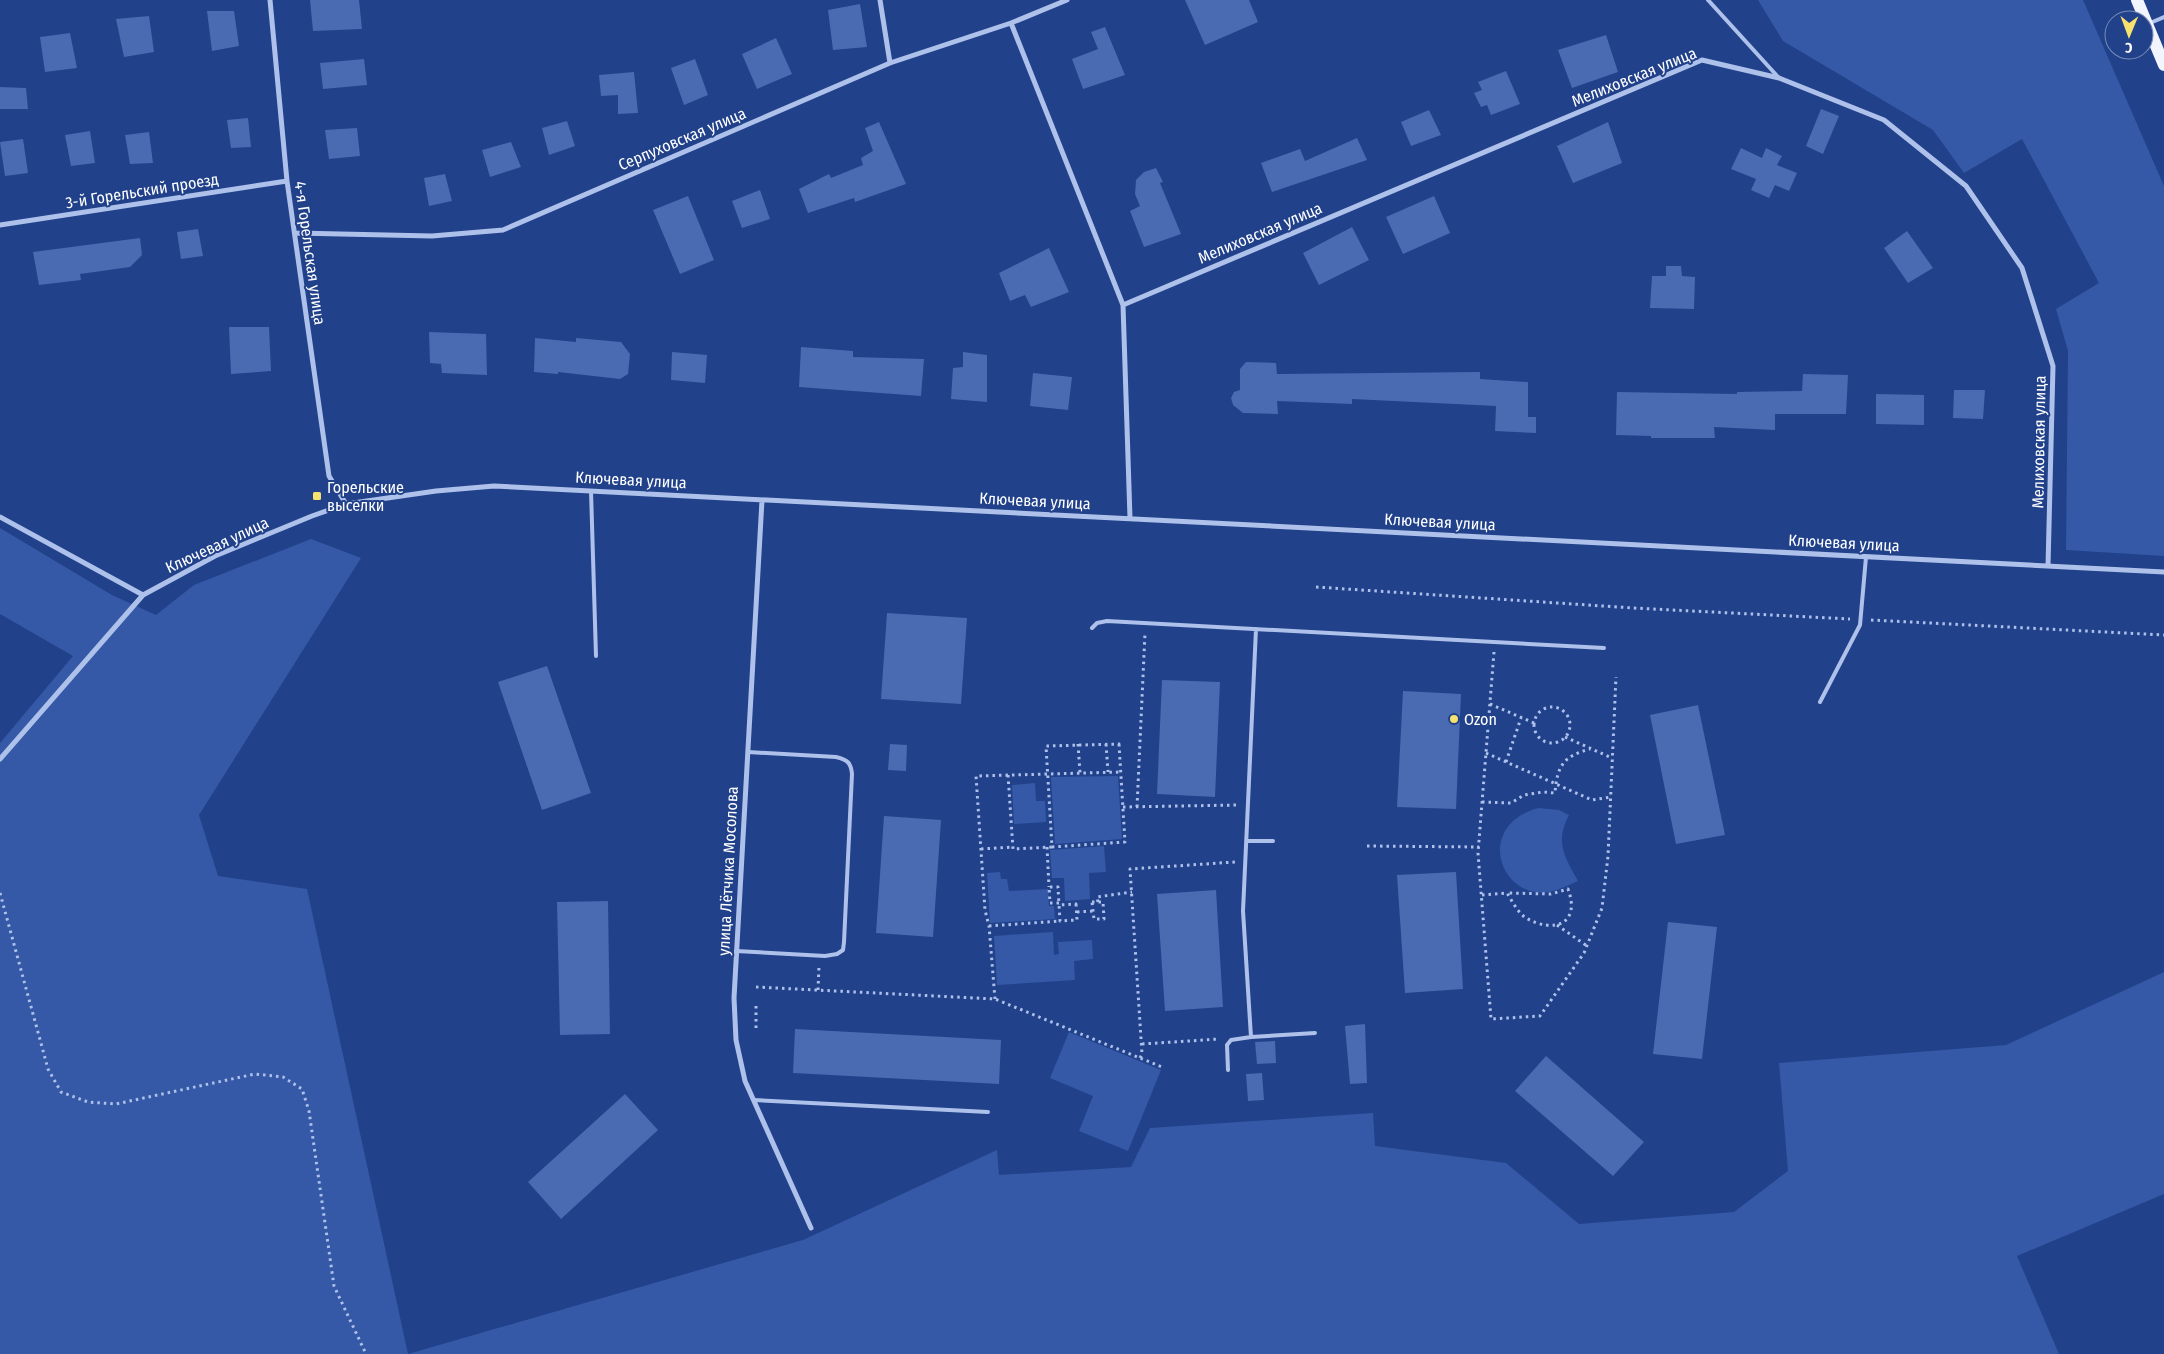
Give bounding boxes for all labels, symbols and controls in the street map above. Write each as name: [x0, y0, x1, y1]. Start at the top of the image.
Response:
north arrow: [2104, 10, 2154, 60]
text: С: [2124, 39, 2133, 56]
street label: Мелиховская улица: [1569, 43, 1699, 111]
street label: Серпуховская улица: [615, 103, 749, 174]
street label: 3-й Горельский проезд: [64, 170, 220, 212]
street label: 4-я Горельская улица: [291, 180, 330, 326]
street label: Мелиховская улица: [1195, 198, 1325, 268]
street label: Мелиховская улица: [2028, 375, 2050, 509]
street label: Ключевая улица: [575, 468, 687, 492]
place label: Горельские выселки: [327, 478, 404, 515]
street label: Ключевая улица: [979, 489, 1091, 513]
marker: Горельские выселки: [311, 490, 323, 502]
street label: Ключевая улица: [1384, 510, 1496, 534]
street label: Ключевая улица: [162, 513, 272, 577]
street label: Ключевая улица: [1788, 531, 1900, 555]
place label: Ozon: [1464, 710, 1497, 729]
marker: Ozon: [1448, 713, 1460, 725]
street label: улица Лётчика Мосолова: [714, 786, 742, 956]

